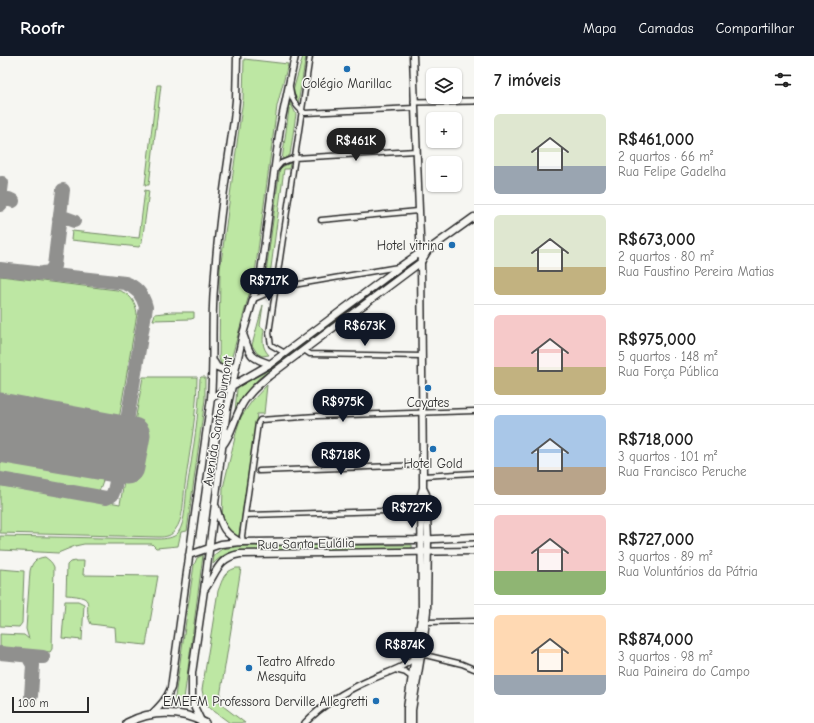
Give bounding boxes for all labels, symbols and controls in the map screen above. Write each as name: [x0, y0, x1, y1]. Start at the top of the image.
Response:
text: Roofr: [20, 17, 64, 39]
text: Mapa: [583, 20, 617, 37]
text: Camadas: [639, 20, 694, 37]
text: Compartilhar: [716, 20, 794, 37]
marker: Colégio Marillac: [342, 64, 352, 74]
map controls: [426, 68, 462, 192]
button: layers: [426, 68, 462, 104]
icon: filters: [772, 69, 794, 91]
text: 7 imóveis: [494, 71, 561, 90]
place label: Colégio Marillac: [302, 76, 392, 91]
button: +: [426, 112, 462, 148]
pin: R$461K: [323, 128, 389, 162]
icon: home: [526, 130, 574, 178]
text: R$461,000: [618, 130, 694, 149]
text: R$461K: [336, 133, 376, 148]
text: 2 quartos · 66 m²: [618, 149, 713, 164]
button: −: [426, 156, 462, 192]
text: Rua Felipe Gadelha: [618, 164, 726, 179]
text: R$673,000: [618, 230, 696, 249]
icon: home: [526, 231, 574, 279]
place label: Hotel vitrina: [377, 238, 444, 253]
marker: Hotel vitrina: [447, 240, 457, 250]
text: 2 quartos · 80 m²: [618, 249, 714, 264]
text: Rua Faustino Pereira Matias: [618, 264, 774, 279]
pin: R$717K: [236, 268, 302, 302]
text: R$717K: [249, 273, 289, 288]
pin: R$673K: [332, 313, 398, 347]
text: R$673K: [344, 318, 386, 333]
text: R$975,000: [618, 330, 696, 349]
icon: home: [526, 331, 574, 379]
text: 5 quartos · 148 m²: [618, 349, 718, 364]
street label: Avenida Santos Dumont: [200, 354, 235, 487]
text: Rua Força Pública: [618, 364, 719, 379]
marker: Cayates: [423, 383, 433, 393]
pin: R$975K: [310, 389, 376, 423]
text: R$975K: [322, 394, 364, 409]
place label: Cayates: [407, 395, 449, 410]
text: R$718,000: [618, 430, 694, 449]
icon: home: [526, 431, 574, 479]
pin: R$718K: [308, 442, 374, 476]
marker: Hotel Gold: [428, 444, 438, 454]
text: R$718K: [321, 447, 361, 462]
text: 3 quartos · 101 m²: [618, 449, 717, 464]
place label: Hotel Gold: [403, 456, 463, 471]
text: Rua Francisco Peruche: [618, 464, 747, 479]
pin: R$727K: [379, 495, 445, 529]
text: R$727K: [392, 500, 432, 515]
text: R$727,000: [618, 530, 694, 549]
icon: home: [526, 531, 574, 579]
street label: Rua Santa Eulália: [257, 535, 355, 552]
text: 3 quartos · 89 m²: [618, 549, 713, 564]
text: Rua Voluntários da Pátria: [618, 564, 758, 579]
text: R$874,000: [618, 630, 694, 649]
icon: home: [526, 631, 574, 679]
pin: R$874K: [372, 632, 438, 666]
text: R$874K: [385, 637, 425, 652]
text: 3 quartos · 98 m²: [618, 649, 713, 664]
place label: Teatro Alfredo Mesquita: [257, 654, 335, 684]
marker: Teatro Alfredo Mesquita: [244, 663, 254, 673]
text: Rua Paineira do Campo: [618, 664, 750, 679]
place label: EMEFM Professora Derville Allegretti: [163, 694, 368, 709]
scale bar: [12, 695, 89, 714]
marker: EMEFM Professora Derville Allegretti: [371, 696, 381, 706]
text: 100 m: [18, 697, 49, 710]

